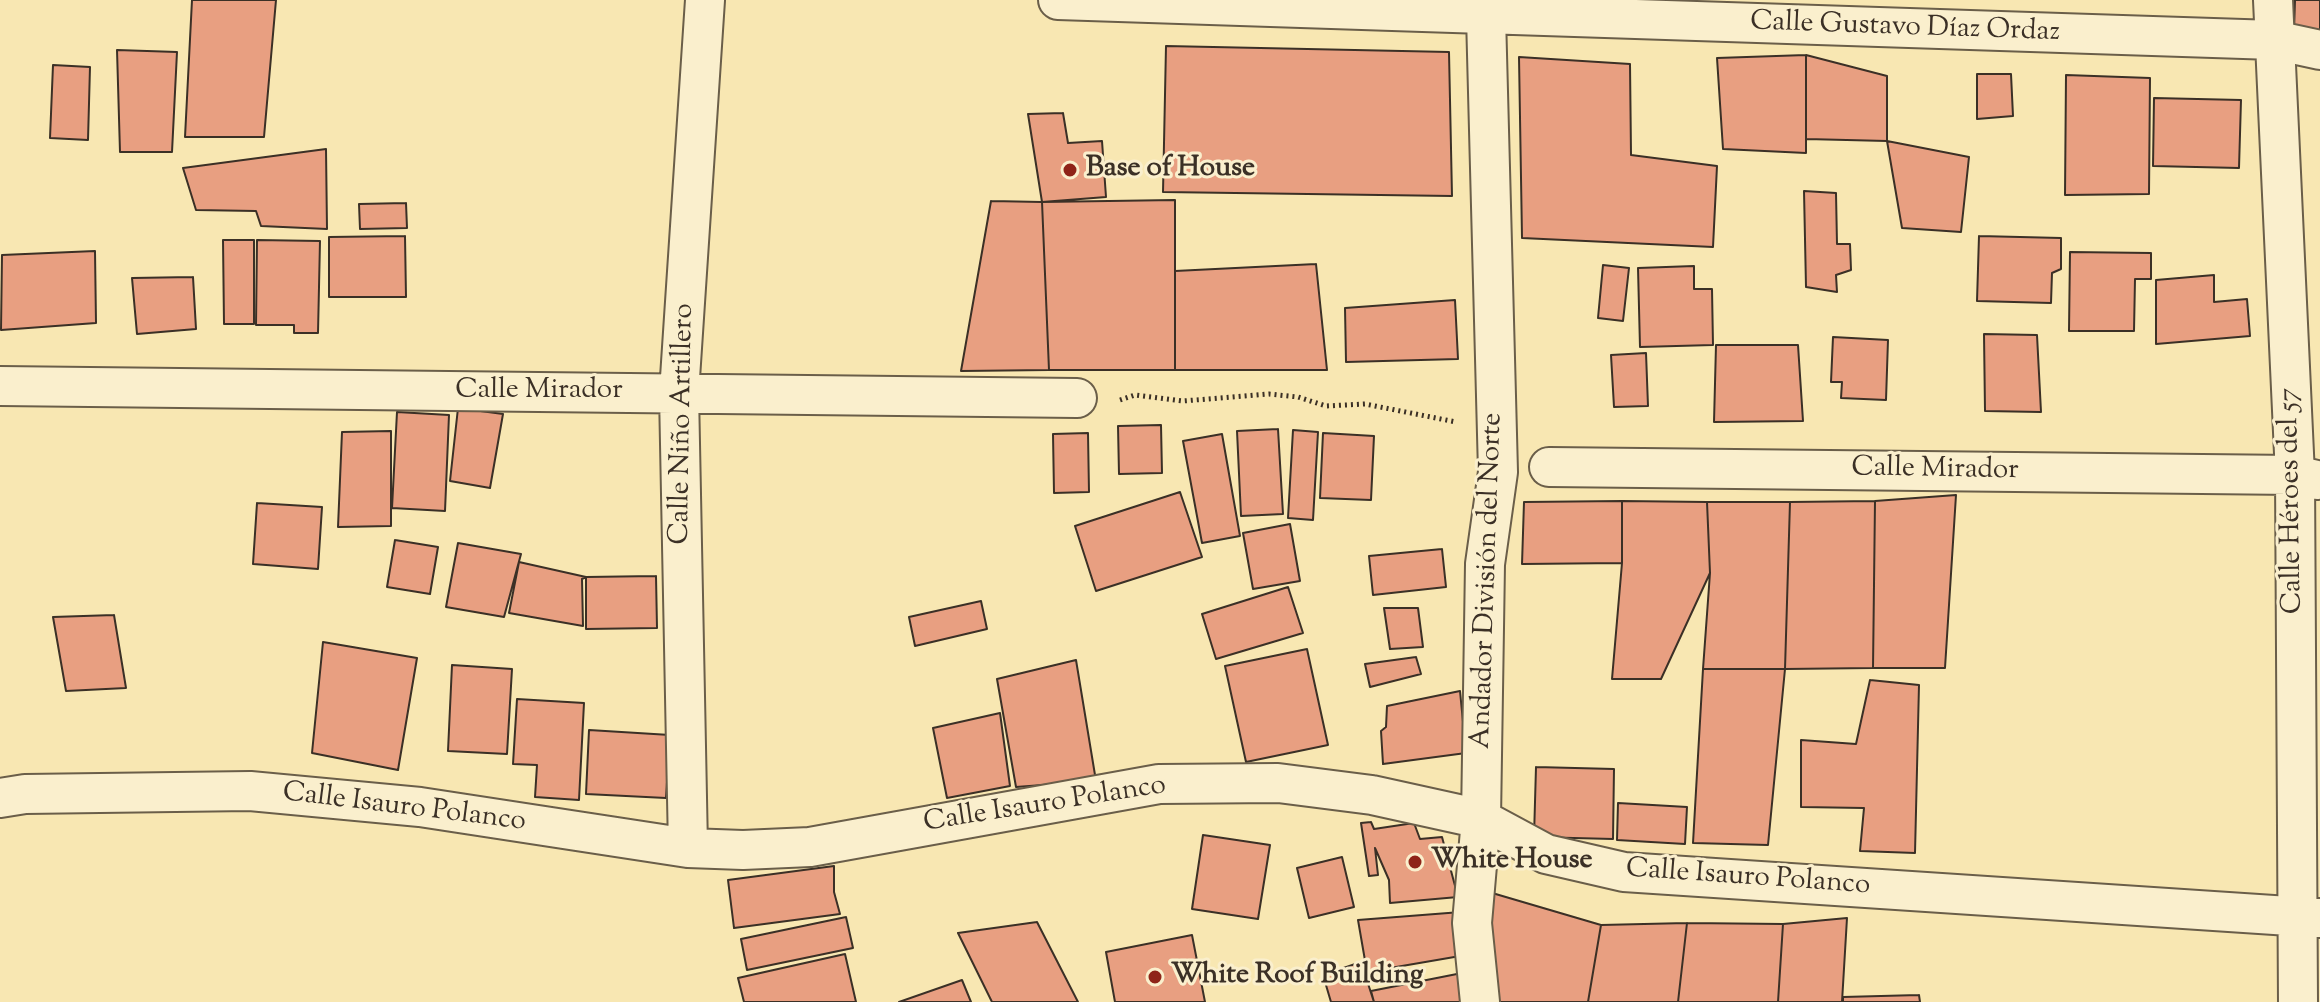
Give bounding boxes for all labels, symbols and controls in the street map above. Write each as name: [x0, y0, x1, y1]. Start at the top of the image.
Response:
street label: Calle Gustavo Díaz Ordaz: [1750, 7, 2060, 51]
place label: Base of House: [1086, 153, 1255, 187]
marker: Base of House: [1061, 161, 1079, 179]
street label: Calle Niño Artillero: [665, 303, 703, 545]
street label: Calle Mirador: [455, 375, 623, 409]
street label: Calle Héroes del 57: [2274, 388, 2312, 614]
street label: Andador División del Norte: [1466, 412, 1512, 750]
street label: Calle Mirador: [1851, 453, 2019, 489]
street label: Calle Isauro Polanco: [921, 770, 1169, 842]
street label: Calle Isauro Polanco: [280, 777, 528, 841]
place label: White House: [1431, 845, 1593, 879]
marker: White House: [1406, 853, 1424, 871]
street label: Calle Isauro Polanco: [1625, 854, 1871, 904]
place label: White Roof Building: [1171, 960, 1423, 994]
marker: White Roof Building: [1146, 968, 1164, 986]

